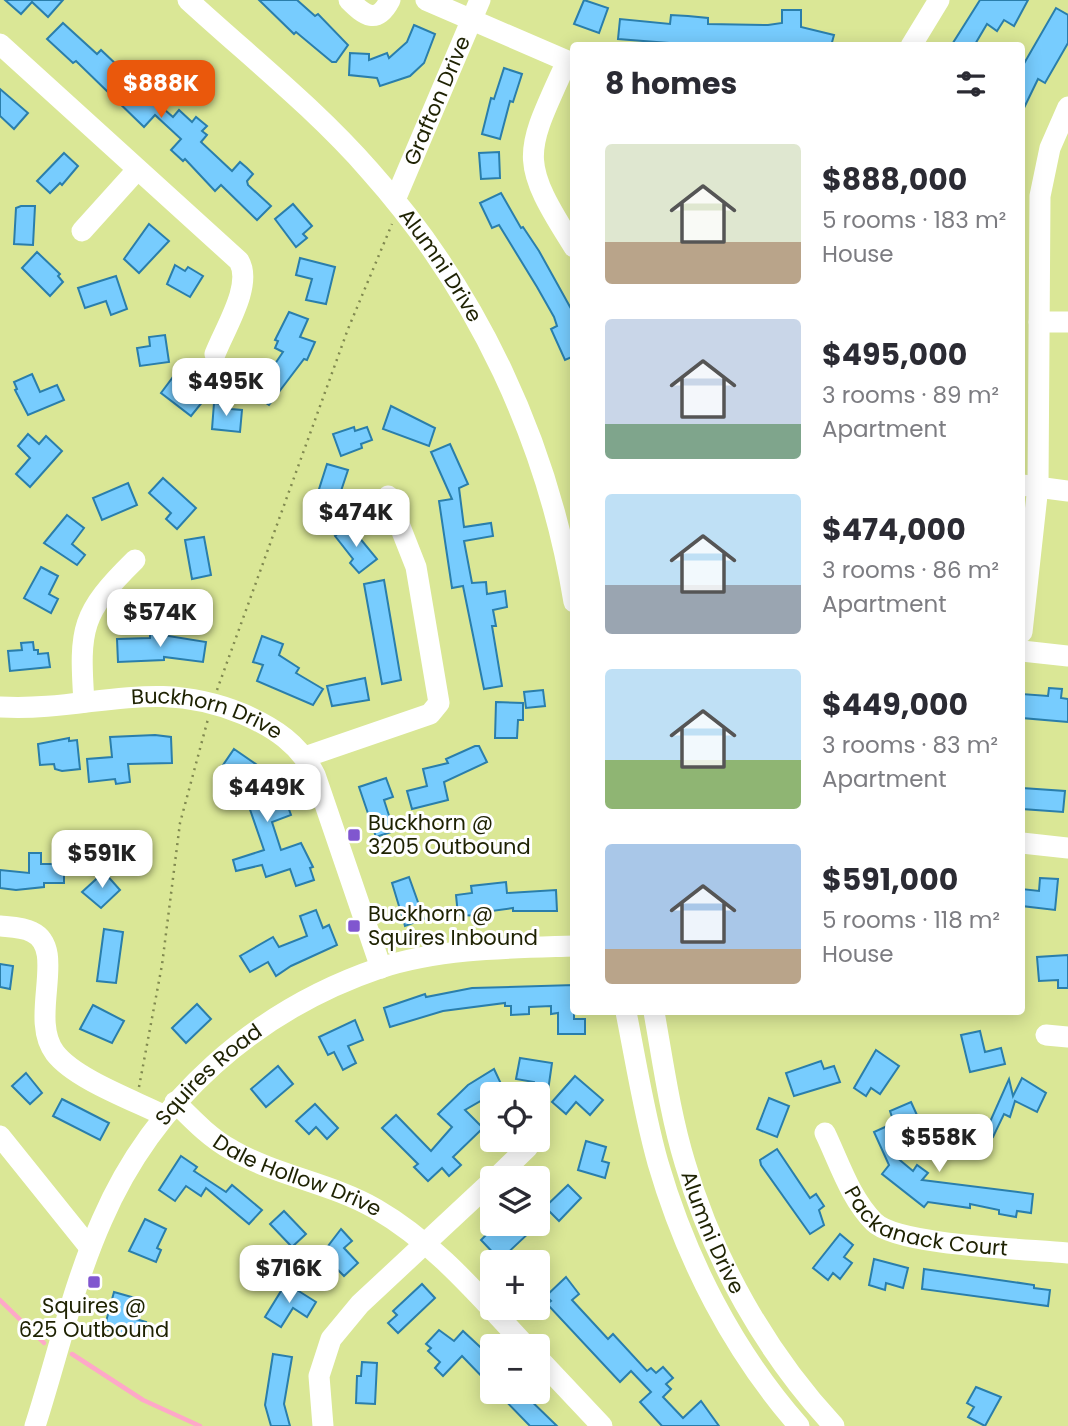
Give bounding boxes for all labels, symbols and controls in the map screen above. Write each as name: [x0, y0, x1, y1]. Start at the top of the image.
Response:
street label: Grafton Drive: [396, 31, 477, 170]
pin: $888K: [112, 60, 210, 120]
text: 8 homes: [605, 62, 737, 105]
icon: filters: [952, 65, 990, 103]
text: $888K: [123, 67, 199, 99]
text: $888,000: [822, 158, 967, 201]
icon: home: [661, 172, 745, 256]
street label: Alumni Drive: [393, 202, 489, 327]
text: 5 rooms · 183 m²: [822, 204, 1006, 236]
text: House: [822, 238, 894, 270]
text: $495,000: [822, 333, 967, 376]
icon: home: [661, 347, 745, 431]
pin: $495K: [177, 358, 275, 418]
text: $495K: [188, 365, 264, 397]
text: 3 rooms · 89 m²: [822, 379, 999, 411]
text: Apartment: [822, 413, 947, 445]
pin: $474K: [307, 490, 405, 549]
text: $474K: [319, 496, 393, 528]
text: $474,000: [822, 508, 966, 551]
icon: home: [661, 522, 745, 606]
text: 3 rooms · 86 m²: [822, 554, 999, 586]
text: Apartment: [822, 588, 947, 620]
pin: $574K: [111, 590, 209, 649]
text: $574K: [123, 596, 197, 628]
street label: Buckhorn Drive: [130, 681, 288, 746]
text: $449,000: [822, 683, 968, 726]
icon: home: [661, 697, 745, 781]
text: 3 rooms · 83 m²: [822, 729, 998, 761]
text: Apartment: [822, 763, 947, 795]
pin: $449K: [218, 764, 316, 824]
text: $449K: [229, 771, 305, 803]
place label: Buckhorn @ 3205 Outbound: [368, 808, 531, 861]
marker: Buckhorn @ 3205 Outbound: [346, 827, 362, 843]
pin: $591K: [53, 830, 151, 890]
text: $591K: [68, 837, 136, 869]
text: $591,000: [822, 858, 958, 901]
icon: home: [661, 872, 745, 956]
place label: Buckhorn @ Squires Inbound: [368, 899, 538, 952]
text: 5 rooms · 118 m²: [822, 904, 1000, 936]
marker: Buckhorn @ Squires Inbound: [346, 918, 362, 934]
text: House: [822, 938, 894, 970]
street label: Squires Road: [148, 1017, 268, 1131]
map controls: [480, 1082, 550, 1404]
button: locate: [480, 1082, 550, 1152]
pin: $558K: [890, 1114, 988, 1174]
text: $558K: [901, 1121, 977, 1153]
street label: Dale Hollow Drive: [207, 1127, 387, 1223]
button: layers: [480, 1166, 550, 1236]
street label: Alumni Drive: [674, 1167, 752, 1299]
street label: Packanack Court: [838, 1181, 1009, 1263]
pin: $716K: [240, 1246, 338, 1305]
button: +: [480, 1250, 550, 1320]
text: $716K: [256, 1252, 322, 1284]
marker: Squires @ 625 Outbound: [86, 1274, 102, 1290]
place label: Squires @ 625 Outbound: [19, 1291, 169, 1344]
button: −: [480, 1334, 550, 1404]

